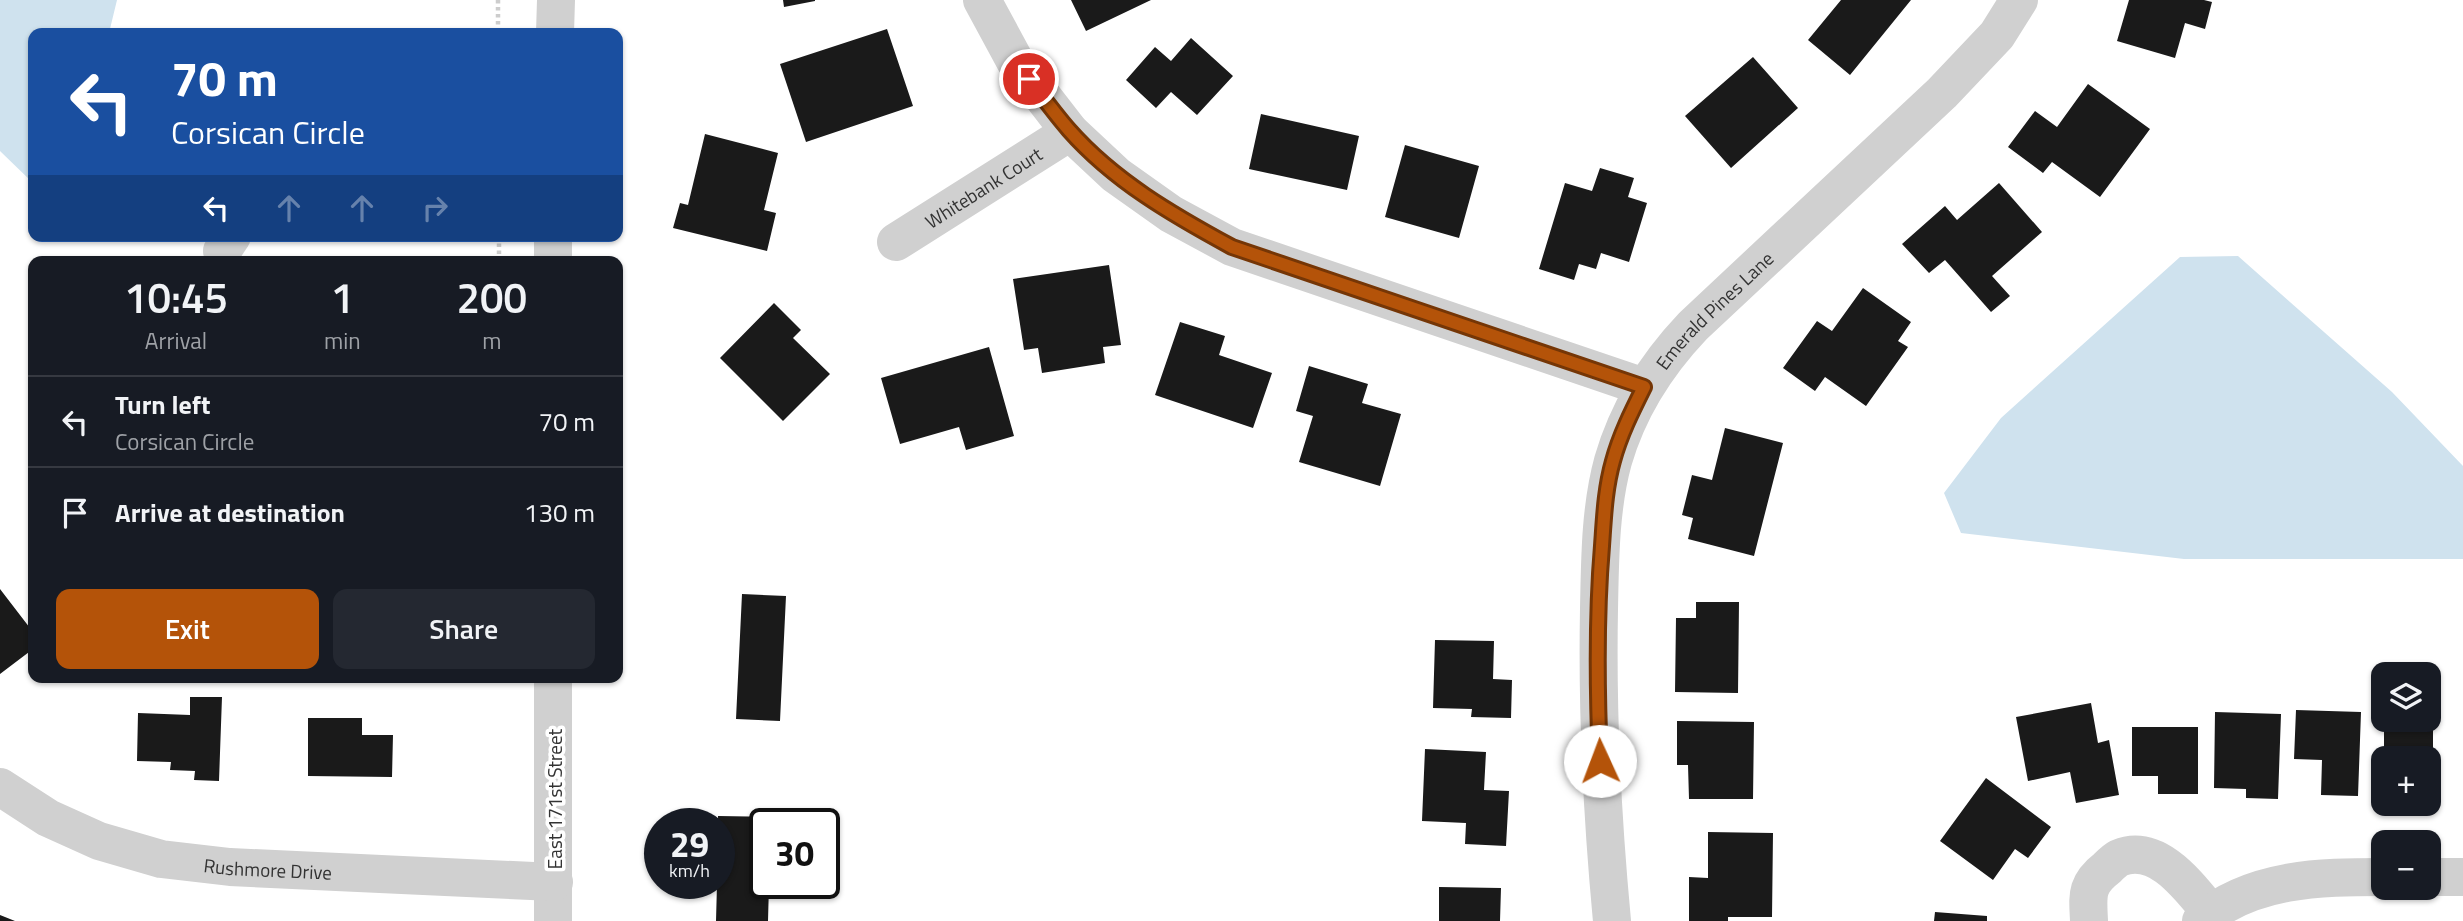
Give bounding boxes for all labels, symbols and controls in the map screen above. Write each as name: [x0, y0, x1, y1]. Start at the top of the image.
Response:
text: 70 m: [171, 40, 278, 115]
pin: [999, 49, 1059, 109]
icon: left: [56, 56, 147, 147]
icon: arrive: [1010, 60, 1048, 98]
text: Corsican Circle: [171, 108, 365, 156]
street label: Whitebank Court: [919, 139, 1048, 235]
icon: left: [197, 189, 235, 227]
icon: ahead: [270, 189, 308, 227]
icon: ahead: [343, 189, 381, 227]
icon: right: [416, 189, 454, 227]
street label: Emerald Pines Lane: [1648, 244, 1779, 375]
text: 10:45: [124, 265, 228, 329]
text: 1: [331, 265, 354, 329]
text: 200: [457, 265, 527, 329]
text: Arrival: [145, 323, 207, 358]
text: min: [324, 323, 361, 358]
text: m: [482, 323, 501, 358]
text: Turn left: [115, 385, 210, 424]
text: 70 m: [538, 402, 595, 441]
icon: left: [56, 403, 94, 441]
text: Corsican Circle: [115, 424, 254, 459]
text: Arrive at destination: [115, 493, 345, 532]
text: 130 m: [524, 493, 595, 532]
icon: arrive: [56, 494, 94, 532]
button: Exit: [56, 589, 319, 669]
button: Share: [333, 589, 595, 669]
map controls: [2371, 662, 2441, 900]
button: layers: [2371, 662, 2441, 732]
position arrow: [1563, 724, 1637, 798]
street label: East 171st Street: [540, 729, 569, 869]
button: +: [2371, 746, 2441, 816]
speed limit sign: 30: [749, 808, 840, 899]
text: 29: [670, 817, 709, 871]
button: −: [2371, 830, 2441, 900]
street label: Rushmore Drive: [202, 850, 333, 886]
text: km/h: [669, 857, 710, 884]

